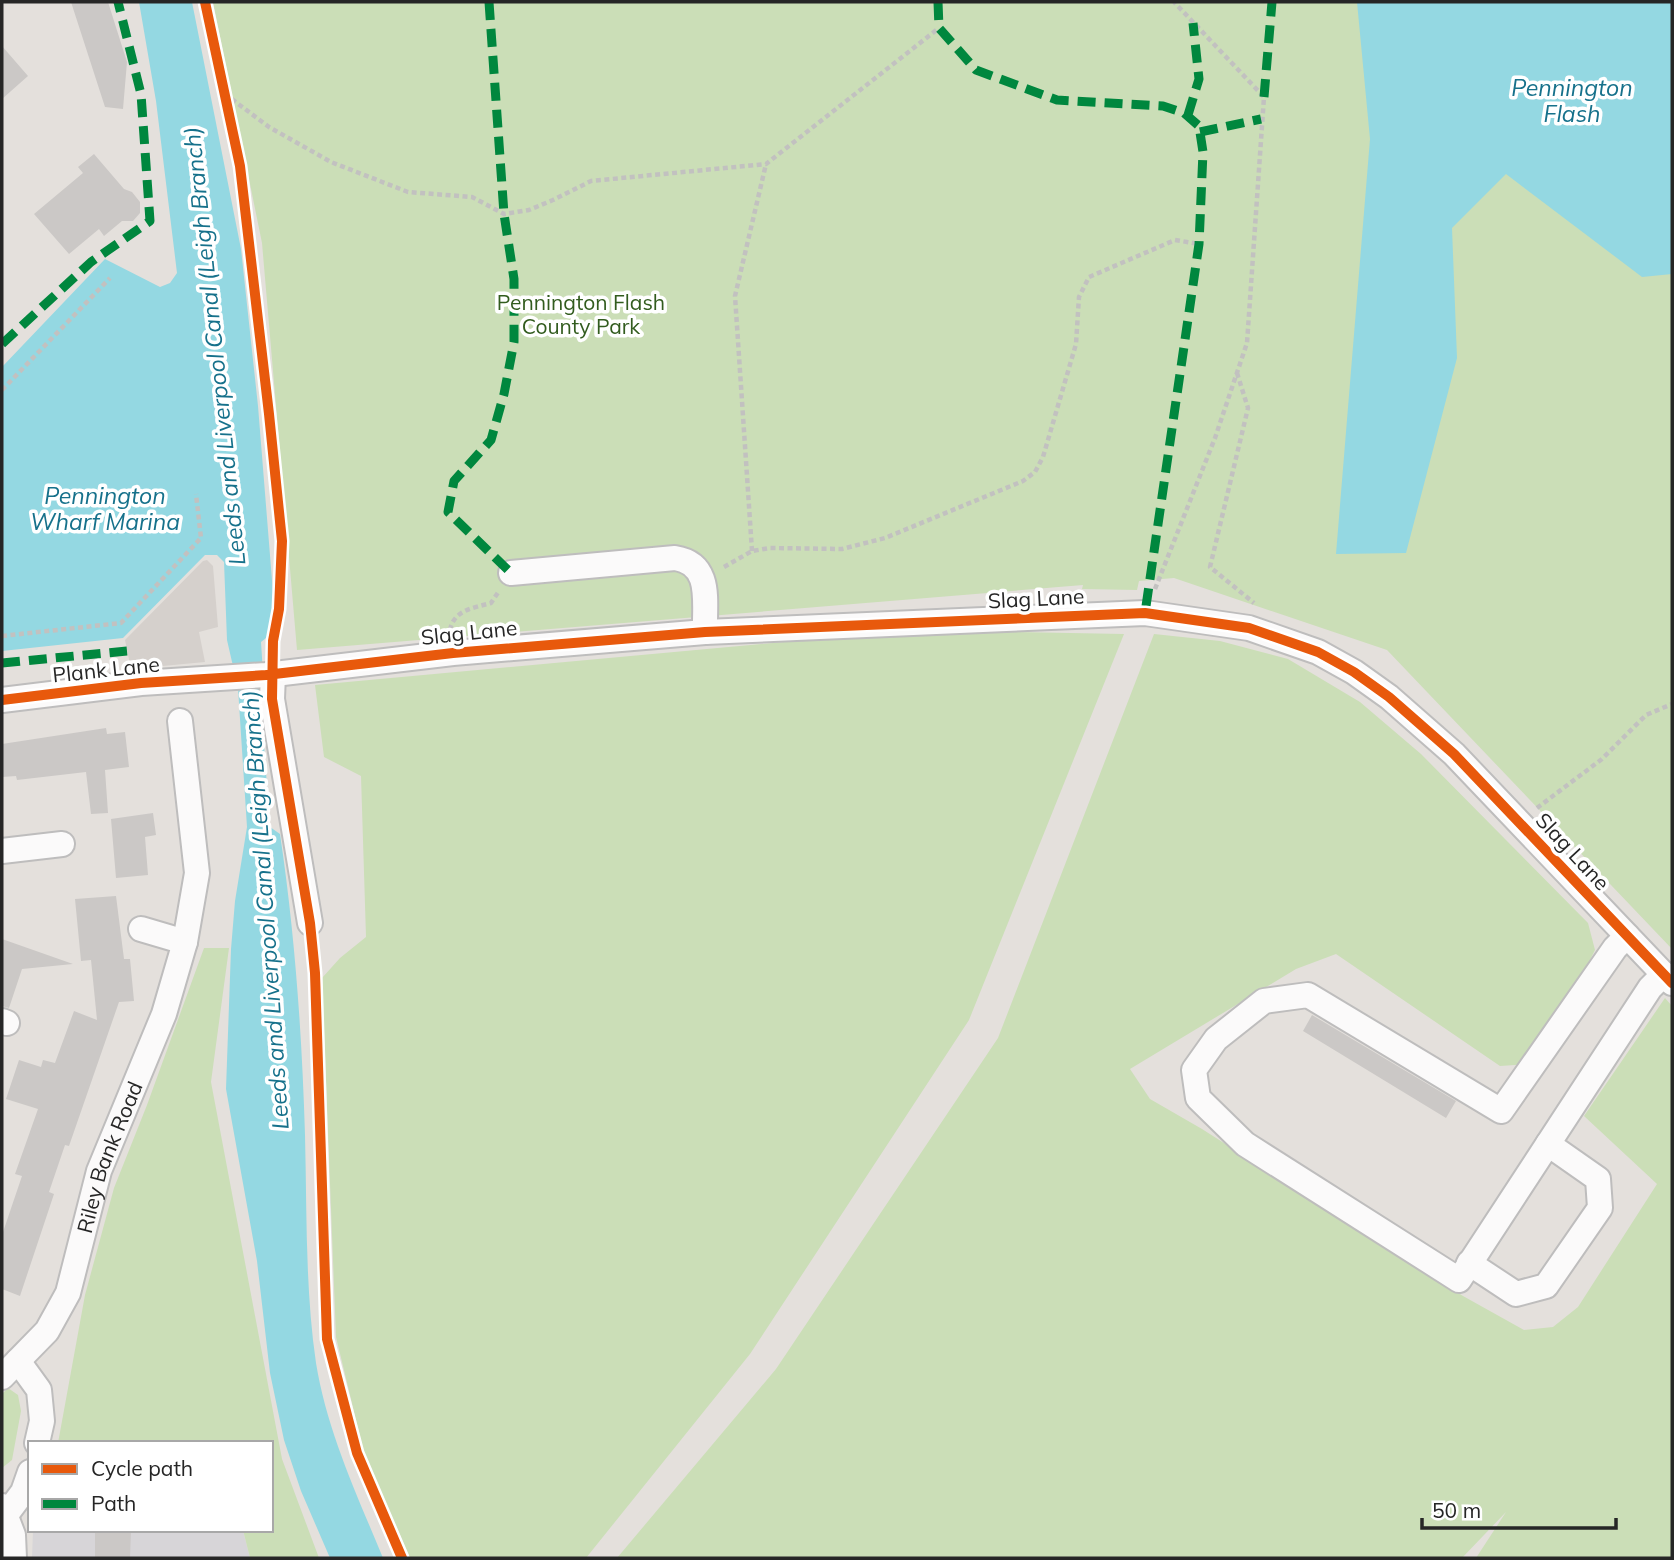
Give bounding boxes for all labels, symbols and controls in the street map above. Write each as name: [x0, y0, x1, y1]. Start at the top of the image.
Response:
water label: Pennington Flash: [1511, 73, 1633, 128]
water label: Leeds and Liverpool Canal (Leigh Branch): [177, 125, 251, 567]
park label: Pennington Flash County Park: [497, 289, 665, 339]
water label: Pennington Wharf Marina: [30, 481, 180, 536]
street label: Slag Lane: [987, 582, 1085, 614]
street label: Slag Lane: [420, 614, 518, 650]
street label: Plank Lane: [51, 650, 161, 688]
water label: Leeds and Liverpool Canal (Leigh Branch): [235, 689, 295, 1131]
street label: Slag Lane: [1531, 807, 1615, 895]
street label: Riley Bank Road: [71, 1077, 148, 1236]
legend: [28, 1441, 273, 1532]
text: Cycle path: [91, 1455, 193, 1481]
scale bar: [1422, 1486, 1616, 1530]
text: Path: [91, 1490, 136, 1516]
text: 50 m: [1432, 1497, 1481, 1523]

